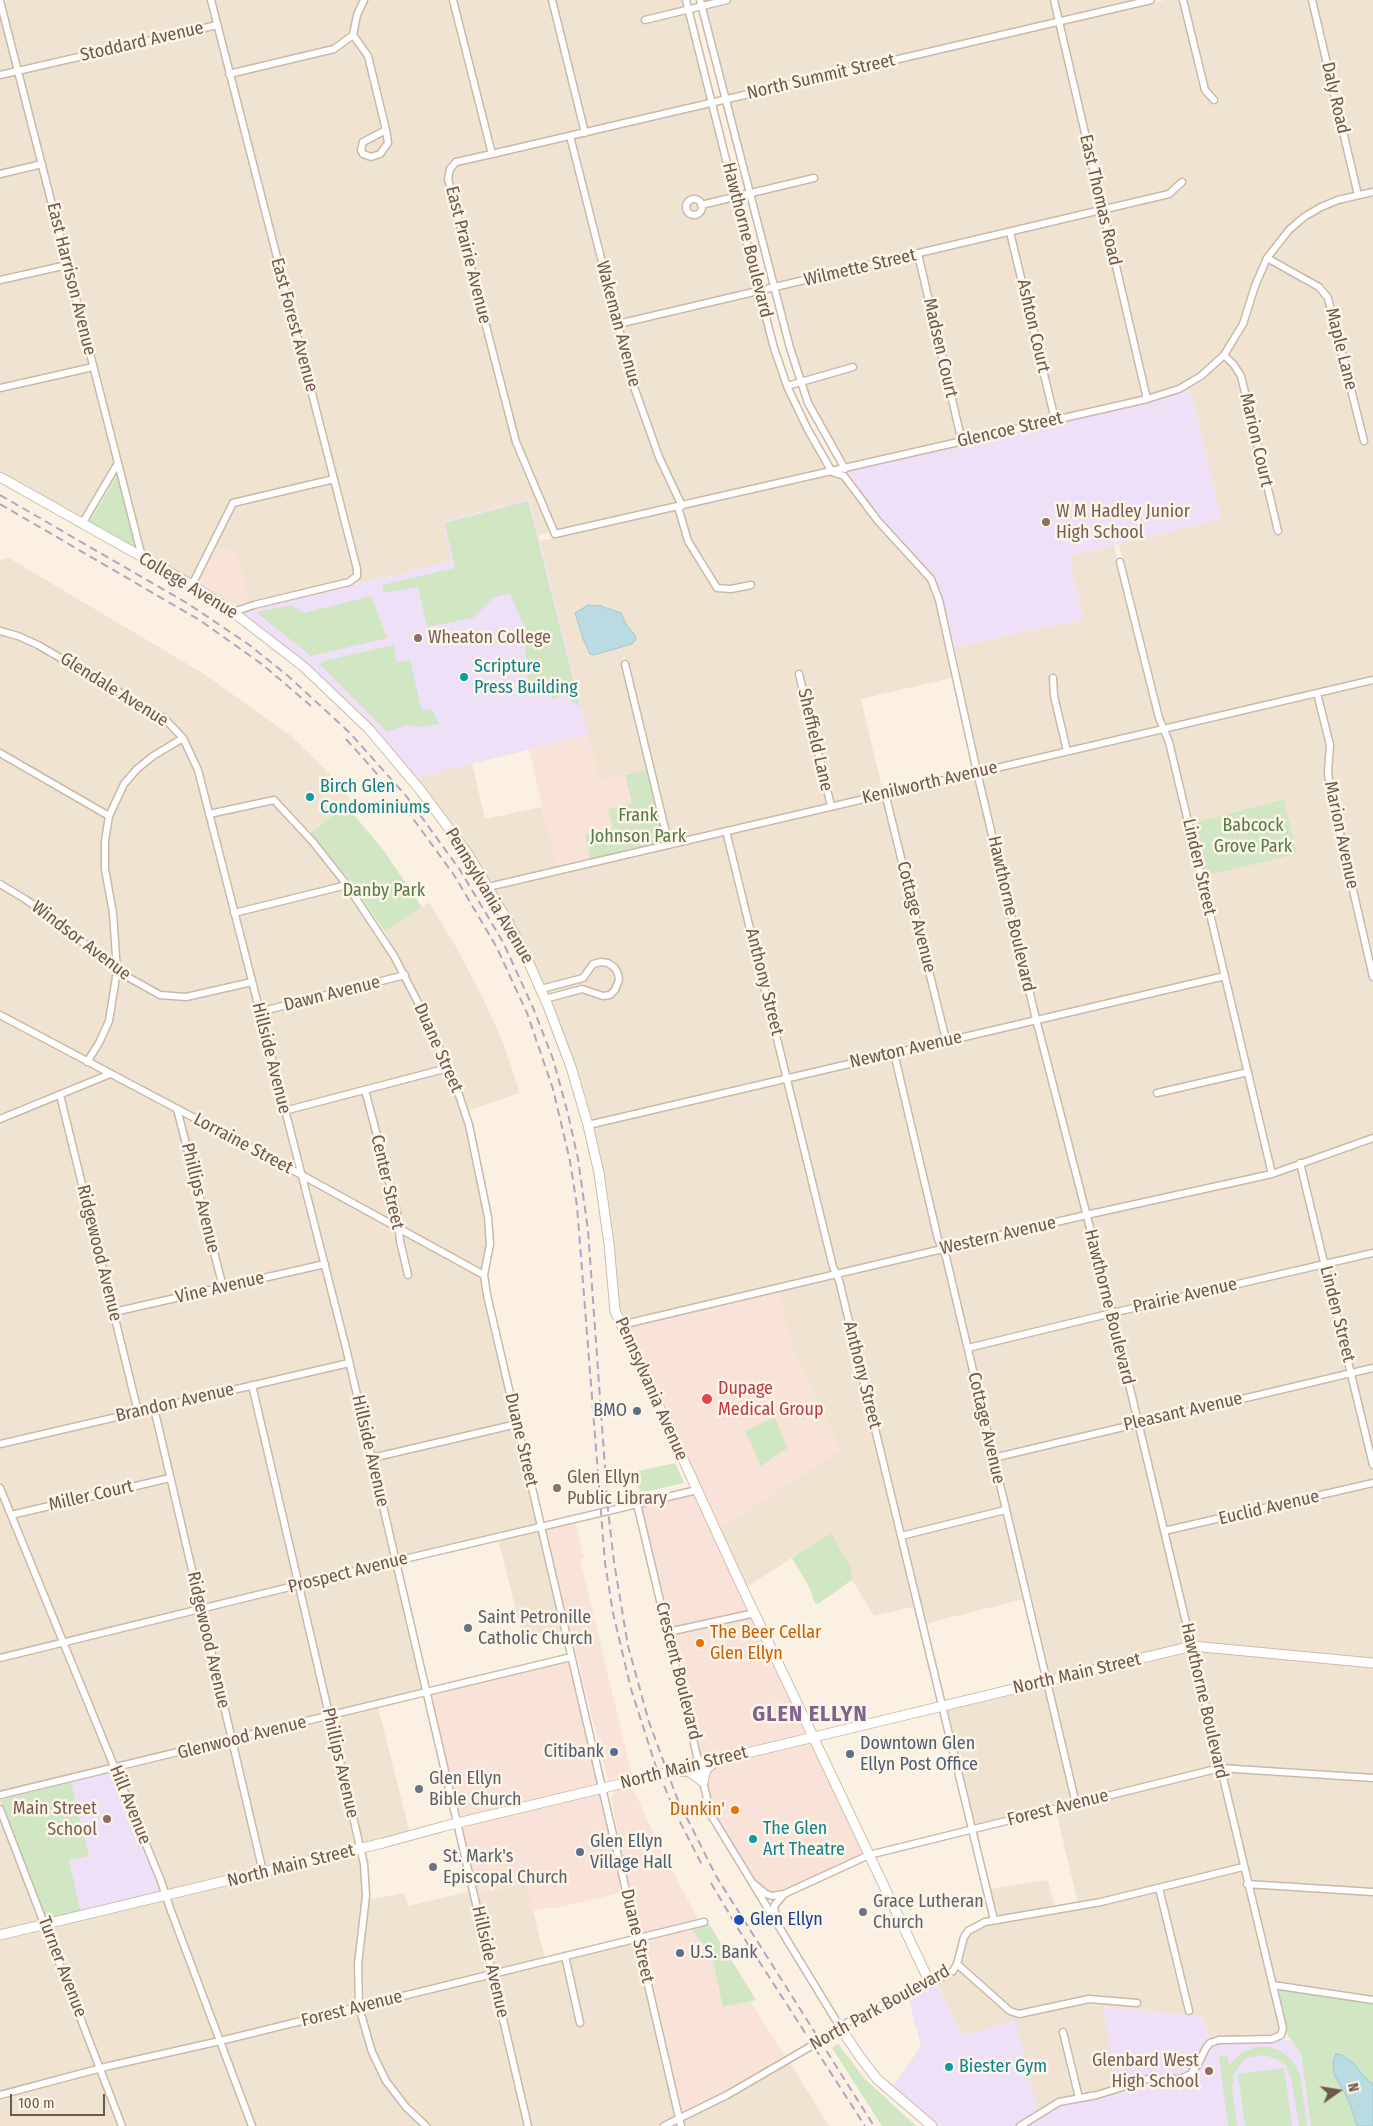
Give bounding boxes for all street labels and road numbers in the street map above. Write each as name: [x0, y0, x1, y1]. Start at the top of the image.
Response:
street label: Stoddard Avenue: [78, 17, 206, 67]
street label: North Summit Street: [745, 49, 897, 105]
street label: Daly Road: [1316, 60, 1354, 136]
street label: East Thomas Road: [1074, 132, 1126, 268]
street label: Hawthorne Boulevard: [717, 160, 777, 320]
street label: East Prairie Avenue: [440, 184, 496, 326]
street label: East Harrison Avenue: [42, 200, 100, 358]
street label: Wilmette Street: [802, 245, 918, 291]
street label: East Forest Avenue: [266, 256, 322, 394]
street label: Wakeman Avenue: [591, 259, 645, 389]
street label: Ashton Court: [1012, 277, 1054, 375]
street label: Madsen Court: [918, 296, 962, 400]
street label: Maple Lane: [1320, 306, 1362, 392]
street label: Marion Court: [1235, 391, 1277, 489]
street label: Glencoe Street: [955, 407, 1065, 453]
street label: College Avenue: [134, 548, 242, 624]
street label: Glendale Avenue: [56, 648, 172, 732]
street label: Sheffield Lane: [793, 687, 837, 793]
street label: Kenilworth Avenue: [860, 757, 1000, 809]
street label: Marion Avenue: [1319, 779, 1363, 891]
street label: Linden Street: [1177, 817, 1221, 917]
street label: Pennsylvania Avenue: [440, 824, 538, 968]
street label: Hawthorne Boulevard: [983, 834, 1039, 994]
street label: Cottage Avenue: [892, 859, 940, 975]
street label: Windsor Avenue: [27, 897, 135, 985]
street label: Anthony Street: [740, 926, 788, 1038]
street label: Dawn Avenue: [282, 972, 382, 1016]
street label: Hillside Avenue: [247, 1000, 295, 1116]
street label: Duane Street: [409, 1000, 467, 1096]
street label: Newton Avenue: [848, 1027, 964, 1073]
street label: Lorraine Street: [190, 1109, 296, 1179]
street label: Center Street: [366, 1133, 408, 1231]
street label: Phillips Avenue: [176, 1141, 224, 1255]
street label: Ridgewood Avenue: [72, 1183, 126, 1323]
street label: Western Avenue: [938, 1212, 1058, 1260]
street label: Hawthorne Boulevard: [1079, 1227, 1139, 1387]
street label: Linden Street: [1315, 1264, 1359, 1364]
street label: Vine Avenue: [174, 1267, 266, 1309]
street label: Prairie Avenue: [1131, 1274, 1239, 1318]
street label: Pennsylvania Avenue: [610, 1314, 692, 1464]
street label: Anthony Street: [838, 1319, 886, 1431]
street label: Cottage Avenue: [963, 1370, 1009, 1486]
street label: Brandon Avenue: [114, 1379, 236, 1427]
street label: Pleasant Avenue: [1121, 1388, 1245, 1436]
street label: Duane Street: [500, 1391, 542, 1489]
street label: Hillside Avenue: [347, 1393, 393, 1509]
street label: Miller Court: [47, 1476, 135, 1516]
street label: Euclid Avenue: [1217, 1486, 1321, 1530]
street label: Prospect Avenue: [286, 1548, 410, 1598]
street label: Ridgewood Avenue: [182, 1569, 234, 1711]
street label: Crescent Boulevard: [650, 1600, 706, 1742]
street label: Hawthorne Boulevard: [1176, 1621, 1232, 1781]
street label: North Main Street: [1011, 1649, 1143, 1699]
street label: Phillips Avenue: [317, 1706, 363, 1820]
street label: Glenwood Avenue: [175, 1712, 309, 1764]
street label: North Main Street: [618, 1742, 750, 1794]
street label: Hill Avenue: [104, 1762, 156, 1848]
street label: Forest Avenue: [1005, 1785, 1111, 1831]
street label: North Main Street: [225, 1840, 357, 1892]
street label: Duane Street: [616, 1887, 658, 1985]
street label: Hillside Avenue: [467, 1904, 513, 2020]
street label: Turner Avenue: [33, 1914, 91, 2020]
street label: North Park Boulevard: [806, 1961, 954, 2055]
street label: Forest Avenue: [299, 1986, 405, 2032]

